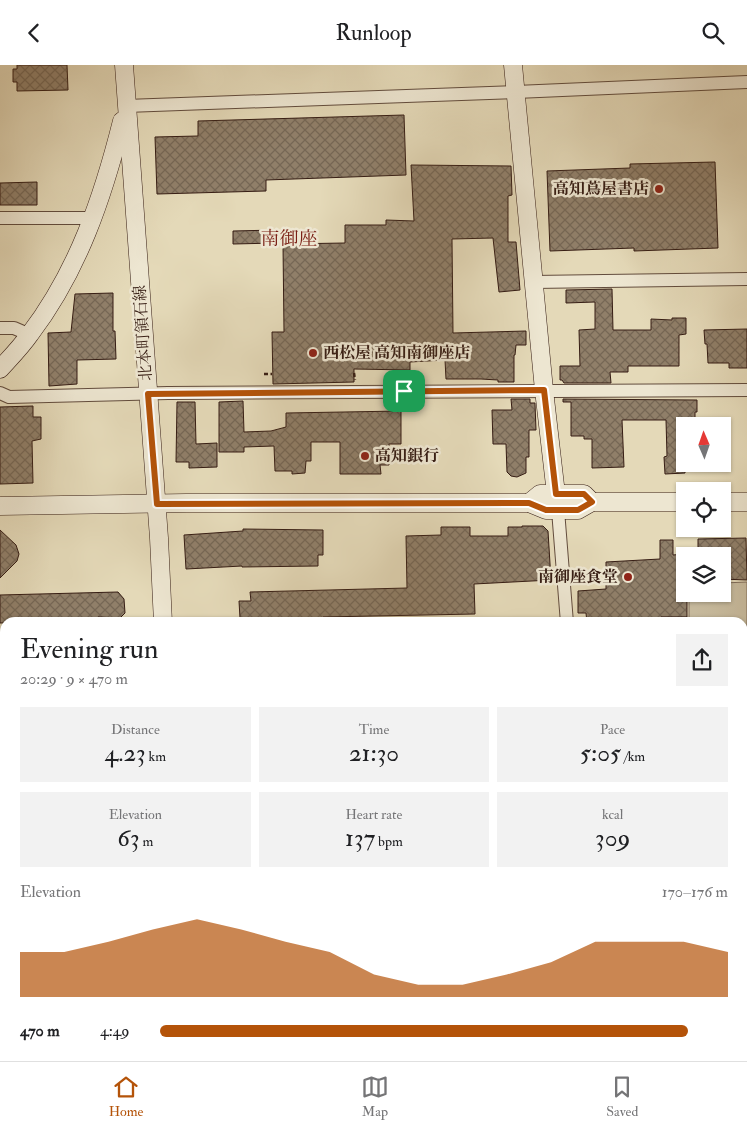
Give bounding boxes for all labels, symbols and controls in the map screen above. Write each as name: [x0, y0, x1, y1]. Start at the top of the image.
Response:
icon: back: [20, 19, 48, 47]
text: Runloop: [335, 19, 412, 47]
icon: search: [699, 19, 727, 47]
place label: 高知蔦屋書店: [553, 179, 649, 199]
marker: 高知蔦屋書店: [653, 183, 665, 195]
district label: 南御座: [260, 227, 318, 251]
street label: 北本町領石線: [130, 284, 156, 382]
place label: 西松屋 高知南御座店: [323, 343, 470, 363]
marker: 西松屋 高知南御座店: [307, 347, 319, 359]
pin: [383, 370, 425, 412]
icon: arrive: [390, 377, 418, 405]
north arrow: [676, 417, 731, 473]
map controls: [676, 417, 731, 602]
place label: 高知銀行: [375, 446, 439, 466]
marker: 高知銀行: [359, 450, 371, 462]
button: locate: [676, 482, 731, 537]
button: layers: [676, 547, 731, 602]
place label: 南御座食堂: [538, 567, 618, 587]
marker: 南御座食堂: [622, 571, 634, 583]
text: Evening run: [20, 632, 158, 667]
button: share: [676, 634, 728, 686]
text: 20:29 · 9 × 470 m: [20, 669, 128, 689]
text: Distance: [111, 721, 160, 738]
text: Time: [359, 721, 389, 738]
text: Pace: [600, 721, 625, 738]
text: 4.23: [105, 738, 146, 769]
text: 21:30: [349, 738, 399, 769]
text: 5:05: [580, 738, 621, 769]
text: km: [146, 748, 166, 765]
text: /km: [621, 748, 645, 765]
text: Elevation: [109, 806, 162, 823]
text: Heart rate: [345, 806, 402, 823]
text: kcal: [602, 806, 623, 823]
text: 63: [117, 823, 140, 854]
text: 137: [345, 823, 375, 854]
text: 309: [595, 823, 630, 854]
text: m: [140, 833, 153, 850]
text: bpm: [375, 833, 403, 850]
text: Elevation: [20, 882, 81, 902]
text: 170–176 m: [662, 882, 728, 902]
text: 470 m: [20, 1021, 60, 1041]
text: 4:49: [100, 1021, 129, 1041]
tab: Home: [109, 1073, 143, 1120]
tab: Map: [361, 1073, 389, 1120]
tab: Saved: [606, 1073, 638, 1120]

